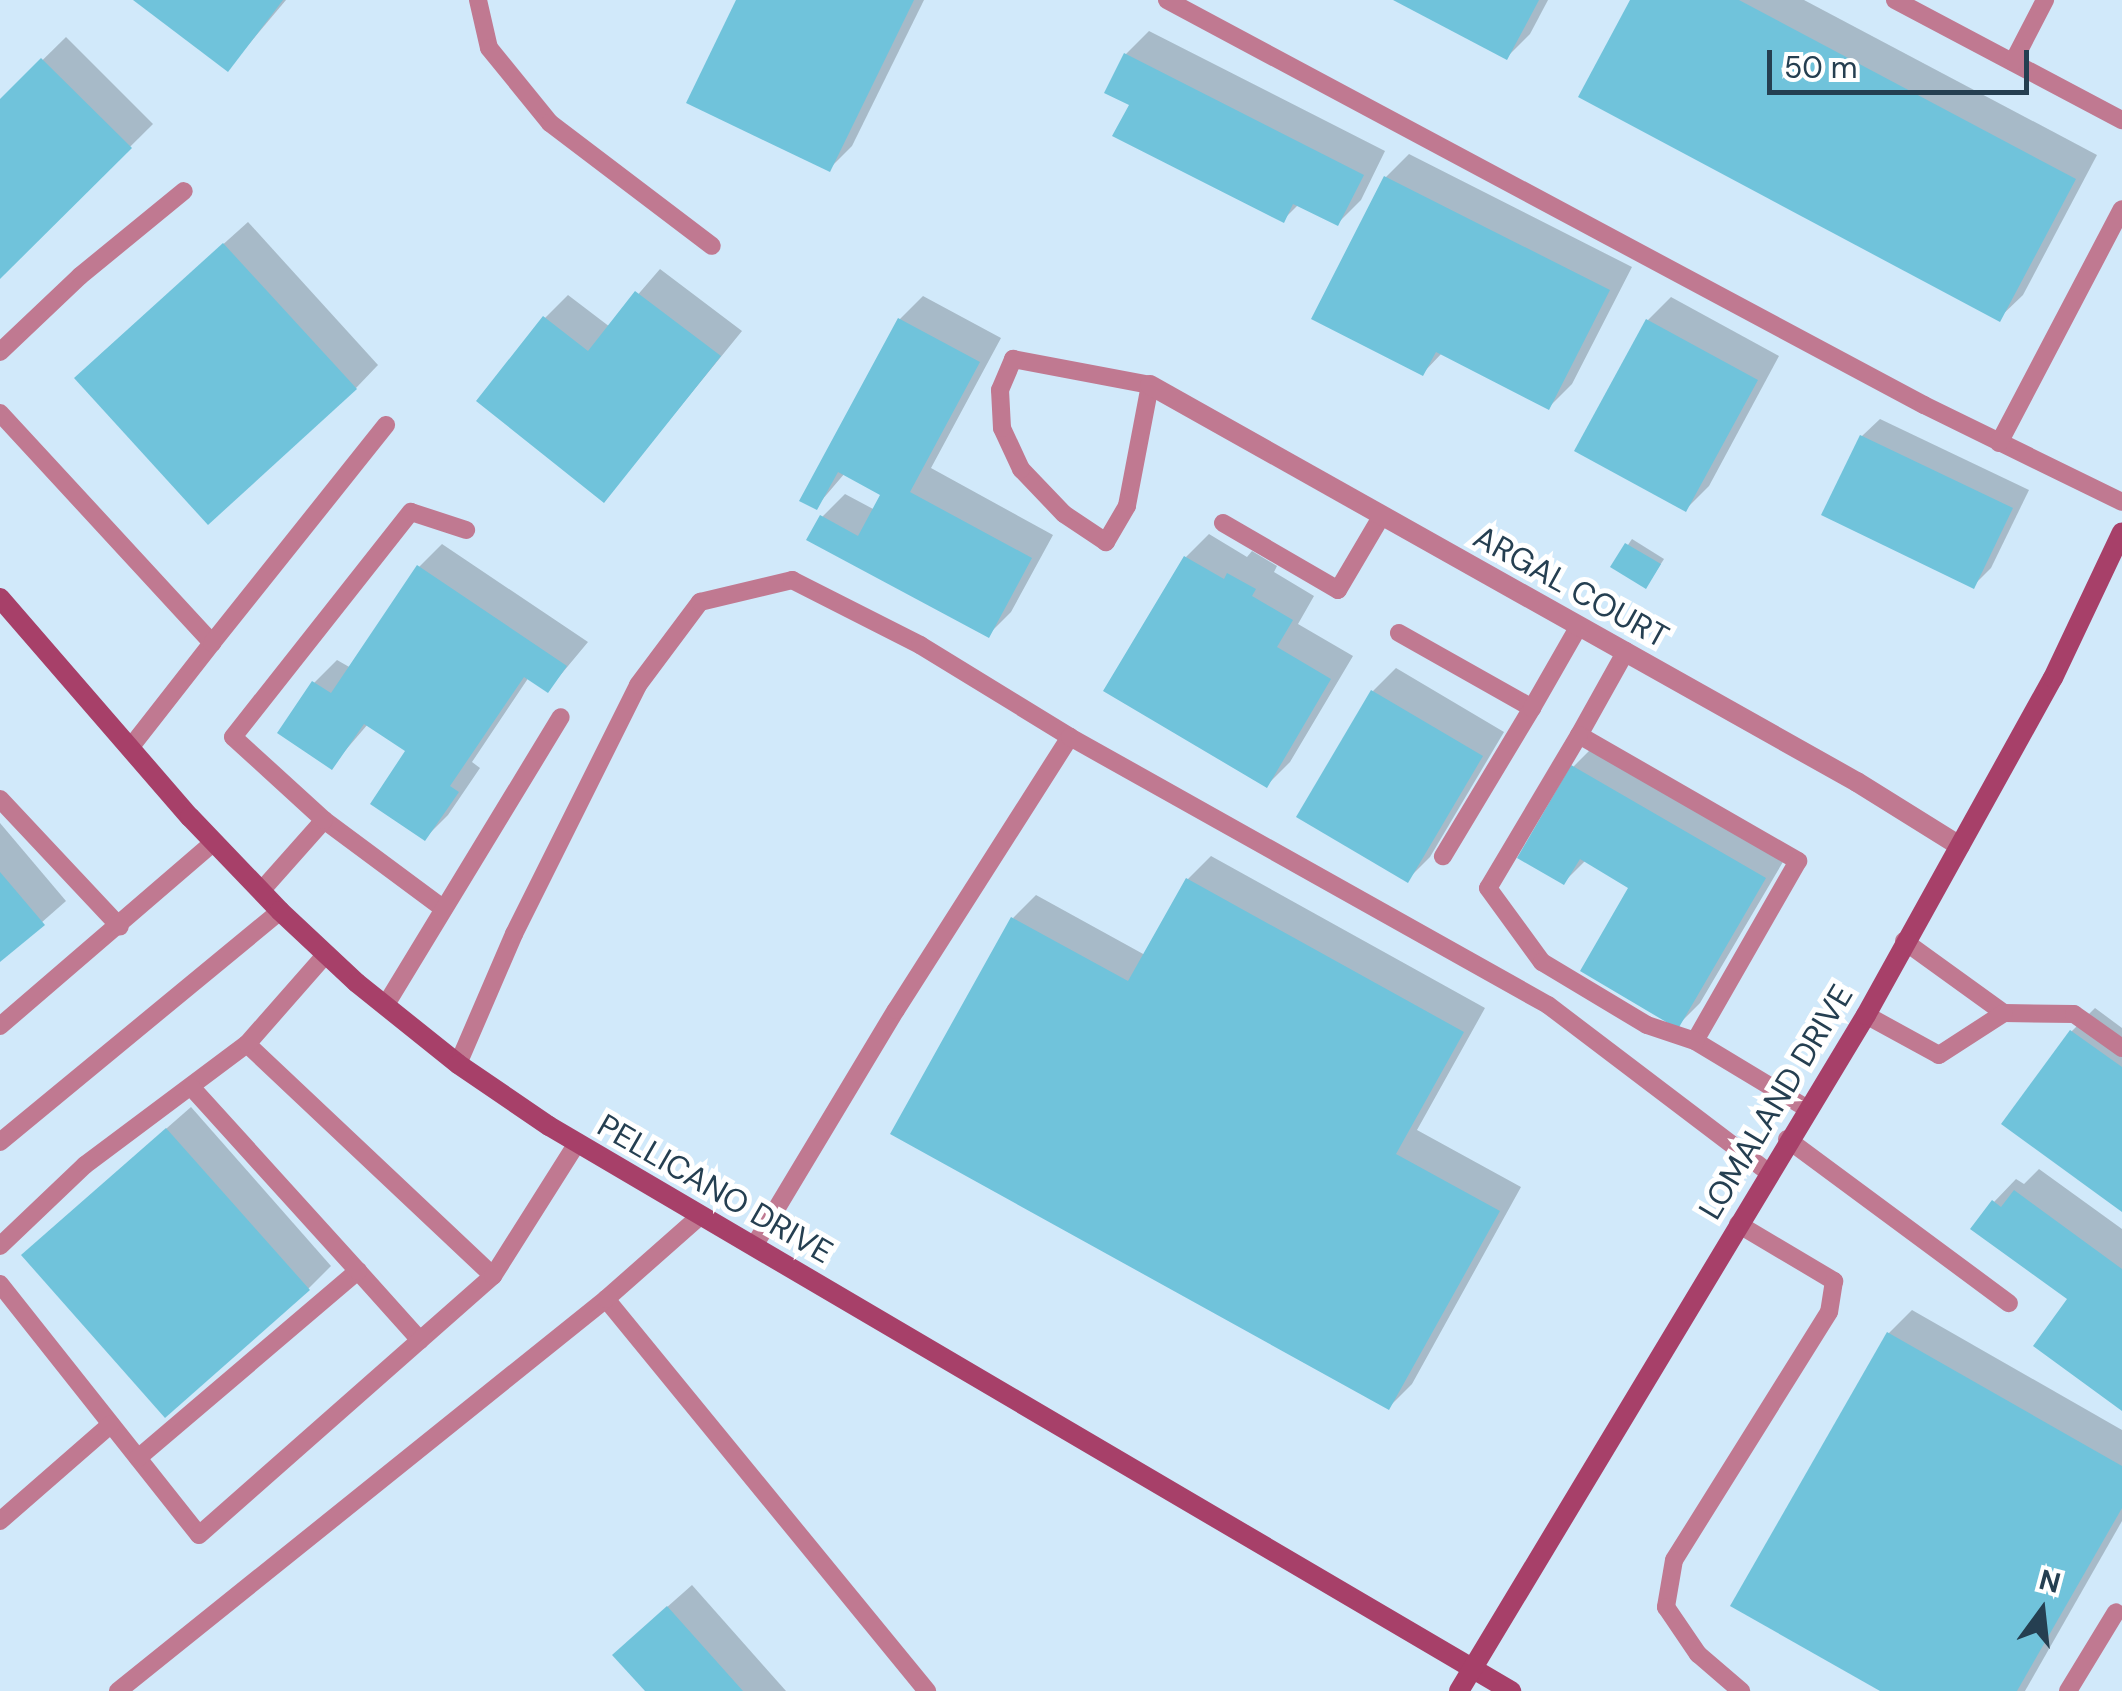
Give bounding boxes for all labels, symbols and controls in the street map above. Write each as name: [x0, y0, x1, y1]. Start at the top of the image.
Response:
scale bar: [1772, 30, 2034, 92]
text: 50 m: [1784, 48, 1858, 87]
street label: ARGAL COURT: [1467, 518, 1675, 656]
street label: LOMALAND DRIVE: [1691, 978, 1861, 1226]
street label: PELLICANO DRIVE: [591, 1106, 839, 1272]
north arrow: [1992, 1561, 2092, 1661]
text: N: [2035, 1561, 2065, 1602]

